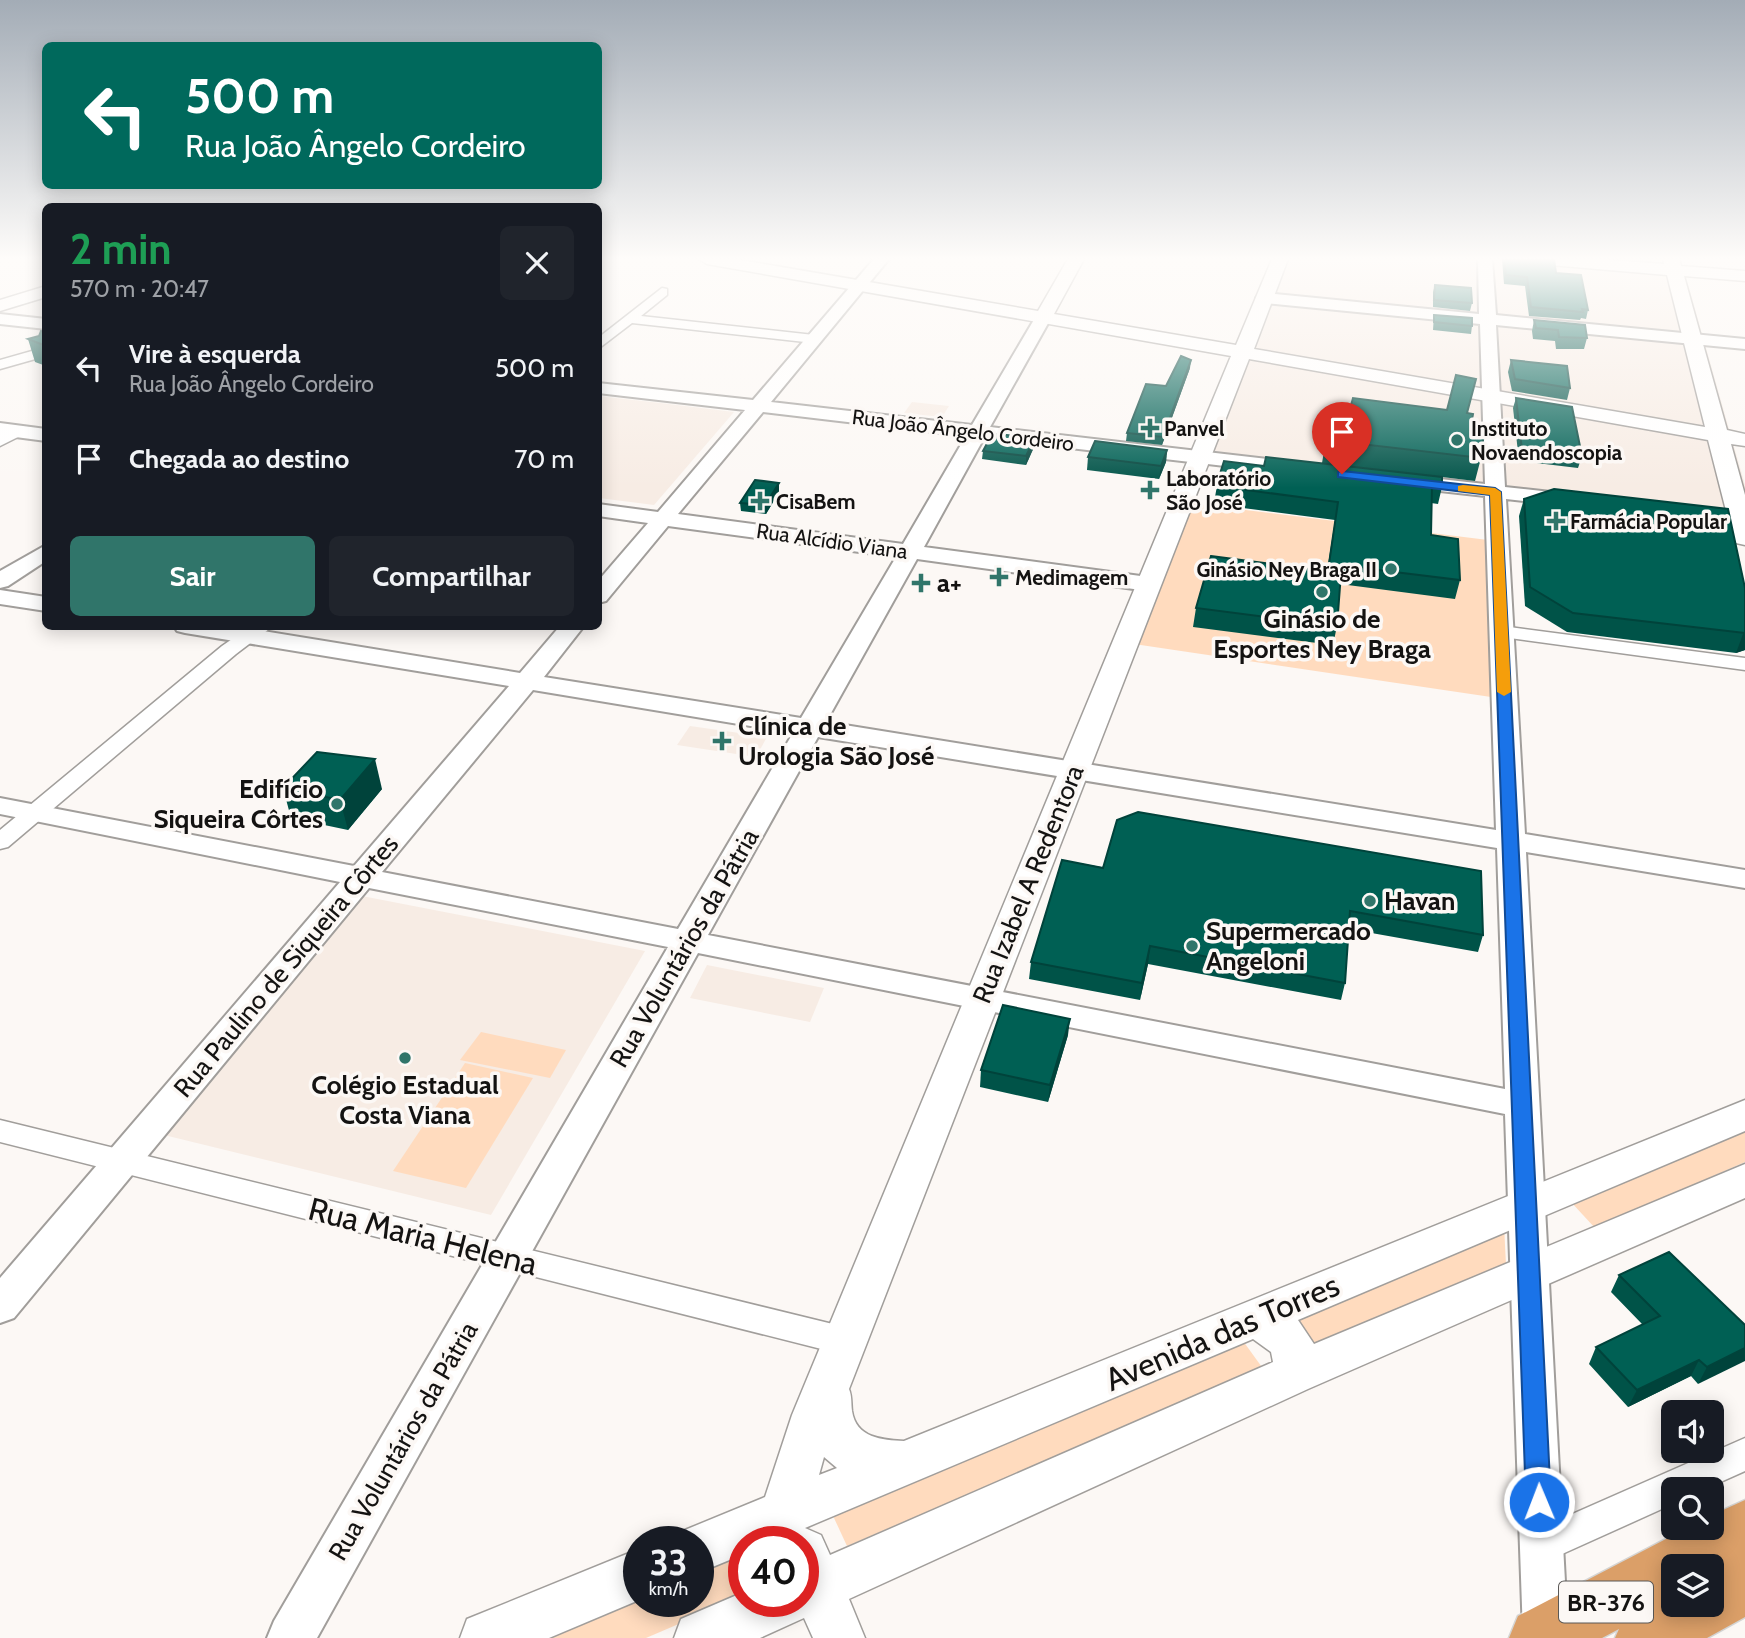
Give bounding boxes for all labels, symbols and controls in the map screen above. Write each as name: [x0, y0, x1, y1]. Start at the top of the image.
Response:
text: 500 m: [185, 66, 334, 125]
icon: left: [70, 70, 161, 161]
text: Rua João Ângelo Cordeiro: [185, 126, 526, 165]
text: 2 min: [70, 223, 171, 275]
button: close: [500, 226, 574, 300]
text: 570 m · 20:47: [70, 275, 209, 303]
text: Vire à esquerda: [129, 338, 301, 370]
icon: left: [70, 349, 108, 387]
text: 500 m: [495, 352, 574, 384]
text: Rua João Ângelo Cordeiro: [129, 370, 374, 398]
pin: [1312, 402, 1372, 474]
street label: Rua João Ângelo Cordeiro: [851, 404, 1075, 456]
icon: arrive: [1323, 413, 1361, 451]
place label: Panvel: [1164, 416, 1225, 441]
place label: Instituto Novaendoscopia: [1471, 416, 1623, 465]
marker: Panvel: [1142, 420, 1158, 436]
marker: Instituto Novaendoscopia: [1449, 432, 1465, 448]
icon: arrive: [70, 440, 108, 478]
text: Chegada ao destino: [129, 443, 349, 475]
text: 70 m: [514, 443, 574, 475]
place label: Laboratório São José: [1166, 466, 1271, 515]
marker: Laboratório São José: [1140, 480, 1160, 500]
place label: CisaBem: [776, 489, 856, 514]
marker: CisaBem: [750, 491, 770, 511]
place label: Farmácia Popular: [1570, 509, 1727, 534]
marker: Farmácia Popular: [1548, 513, 1564, 529]
street label: Rua Alcídio Viana: [755, 518, 909, 564]
button: Sair: [70, 536, 315, 616]
button: Compartilhar: [329, 536, 574, 616]
place label: Ginásio Ney Braga II: [1196, 557, 1377, 582]
marker: Ginásio Ney Braga II: [1383, 561, 1399, 577]
place label: Medimagem: [1015, 565, 1128, 590]
place label: a+: [937, 567, 962, 599]
marker: Medimagem: [989, 567, 1009, 587]
marker: a+: [911, 573, 931, 593]
marker: Ginásio de Esportes Ney Braga: [1314, 584, 1330, 600]
place label: Ginásio de Esportes Ney Braga: [1213, 603, 1431, 665]
place label: Clínica de Urologia São José: [738, 710, 934, 772]
marker: Clínica de Urologia São José: [712, 731, 732, 751]
street label: Rua Izabel A Redentora: [966, 760, 1091, 1008]
place label: Edifício Siqueira Côrtes: [153, 773, 323, 835]
marker: Edifício Siqueira Côrtes: [329, 796, 345, 812]
street label: Rua Voluntários da Pátria: [603, 822, 766, 1073]
street label: Rua Paulino de Siqueira Côrtes: [167, 828, 405, 1104]
place label: Havan: [1384, 885, 1455, 917]
marker: Havan: [1362, 893, 1378, 909]
place label: Supermercado Angeloni: [1206, 915, 1371, 977]
marker: Supermercado Angeloni: [1184, 938, 1200, 954]
marker: Colégio Estadual Costa Viana: [397, 1050, 413, 1066]
place label: Colégio Estadual Costa Viana: [311, 1069, 499, 1131]
street label: Rua Maria Helena: [305, 1189, 542, 1283]
street label: Avenida das Torres: [1099, 1265, 1345, 1399]
street label: Rua Voluntários da Pátria: [322, 1315, 485, 1566]
map controls: [1661, 1400, 1724, 1617]
button: sound: [1661, 1400, 1724, 1463]
position arrow: [1502, 1465, 1576, 1539]
button: search: [1661, 1477, 1724, 1540]
speed limit sign: 40: [728, 1526, 819, 1617]
text: 33: [650, 1541, 687, 1584]
button: layers: [1661, 1554, 1724, 1617]
text: km/h: [649, 1578, 688, 1600]
road number: BR-376: [1559, 1582, 1653, 1622]

